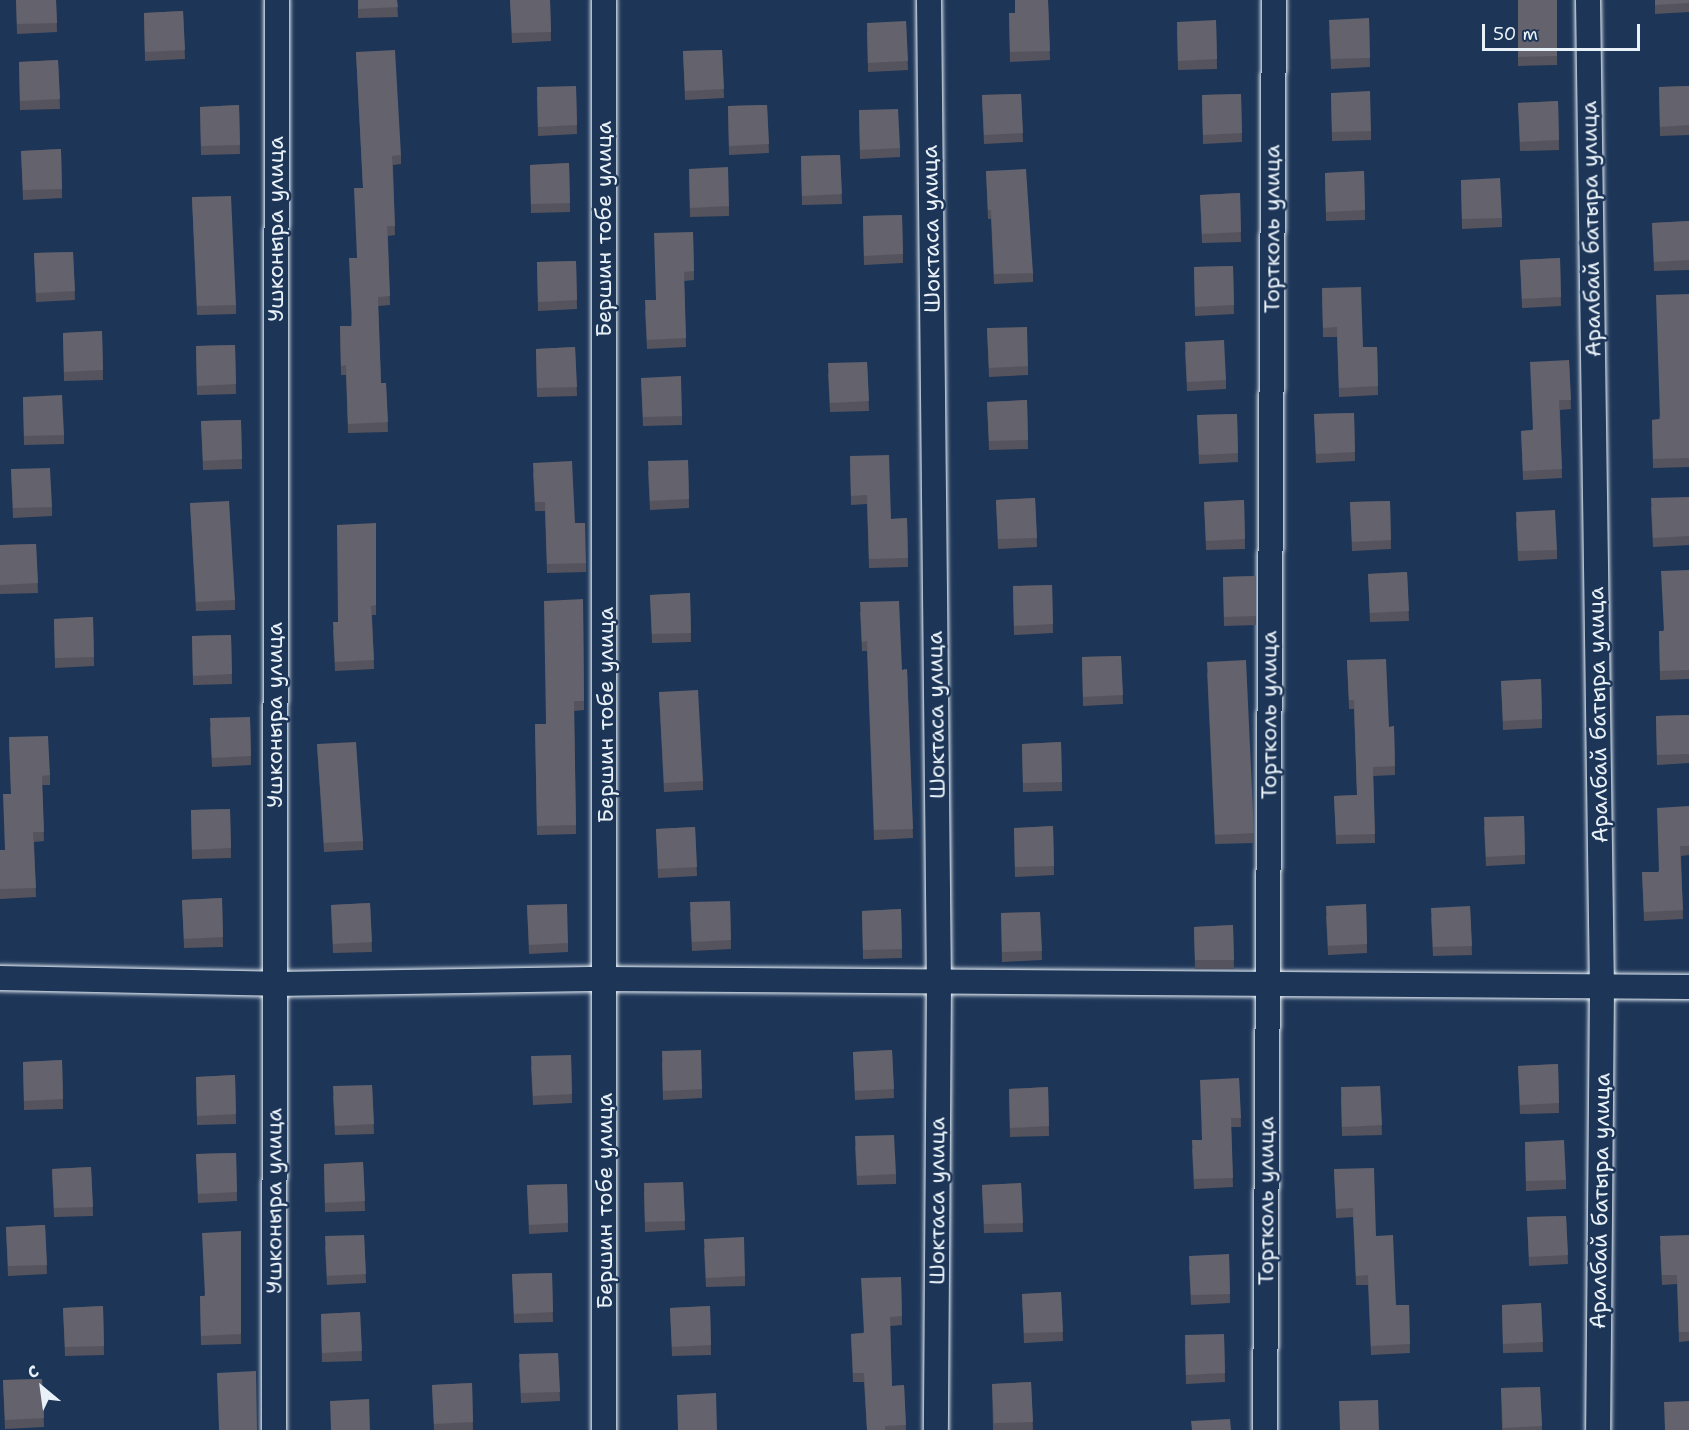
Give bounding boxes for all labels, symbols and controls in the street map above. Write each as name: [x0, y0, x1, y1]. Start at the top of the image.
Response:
scale bar: [1485, 12, 1642, 50]
text: 50 m: [1493, 22, 1538, 46]
street label: Аралбай батыра улица: [1576, 101, 1606, 357]
street label: Бершин тобе улица: [591, 121, 617, 337]
street label: Ушконыра улица: [263, 136, 289, 322]
street label: Шоктаса улица: [916, 145, 946, 313]
street label: Тортколь улица: [1259, 145, 1285, 313]
street label: Аралбай батыра улица: [1583, 587, 1613, 843]
street label: Бершин тобе улица: [593, 607, 619, 823]
street label: Ушконыра улица: [262, 622, 288, 808]
street label: Шоктаса улица: [921, 631, 951, 799]
street label: Тортколь улица: [1256, 631, 1282, 799]
street label: Аралбай батыра улица: [1585, 1073, 1615, 1329]
street label: Бершин тобе улица: [592, 1093, 618, 1309]
street label: Ушконыра улица: [261, 1108, 287, 1294]
street label: Шоктаса улица: [924, 1117, 950, 1285]
street label: Тортколь улица: [1253, 1117, 1279, 1285]
north arrow: [12, 1358, 72, 1418]
text: С: [24, 1360, 42, 1383]

